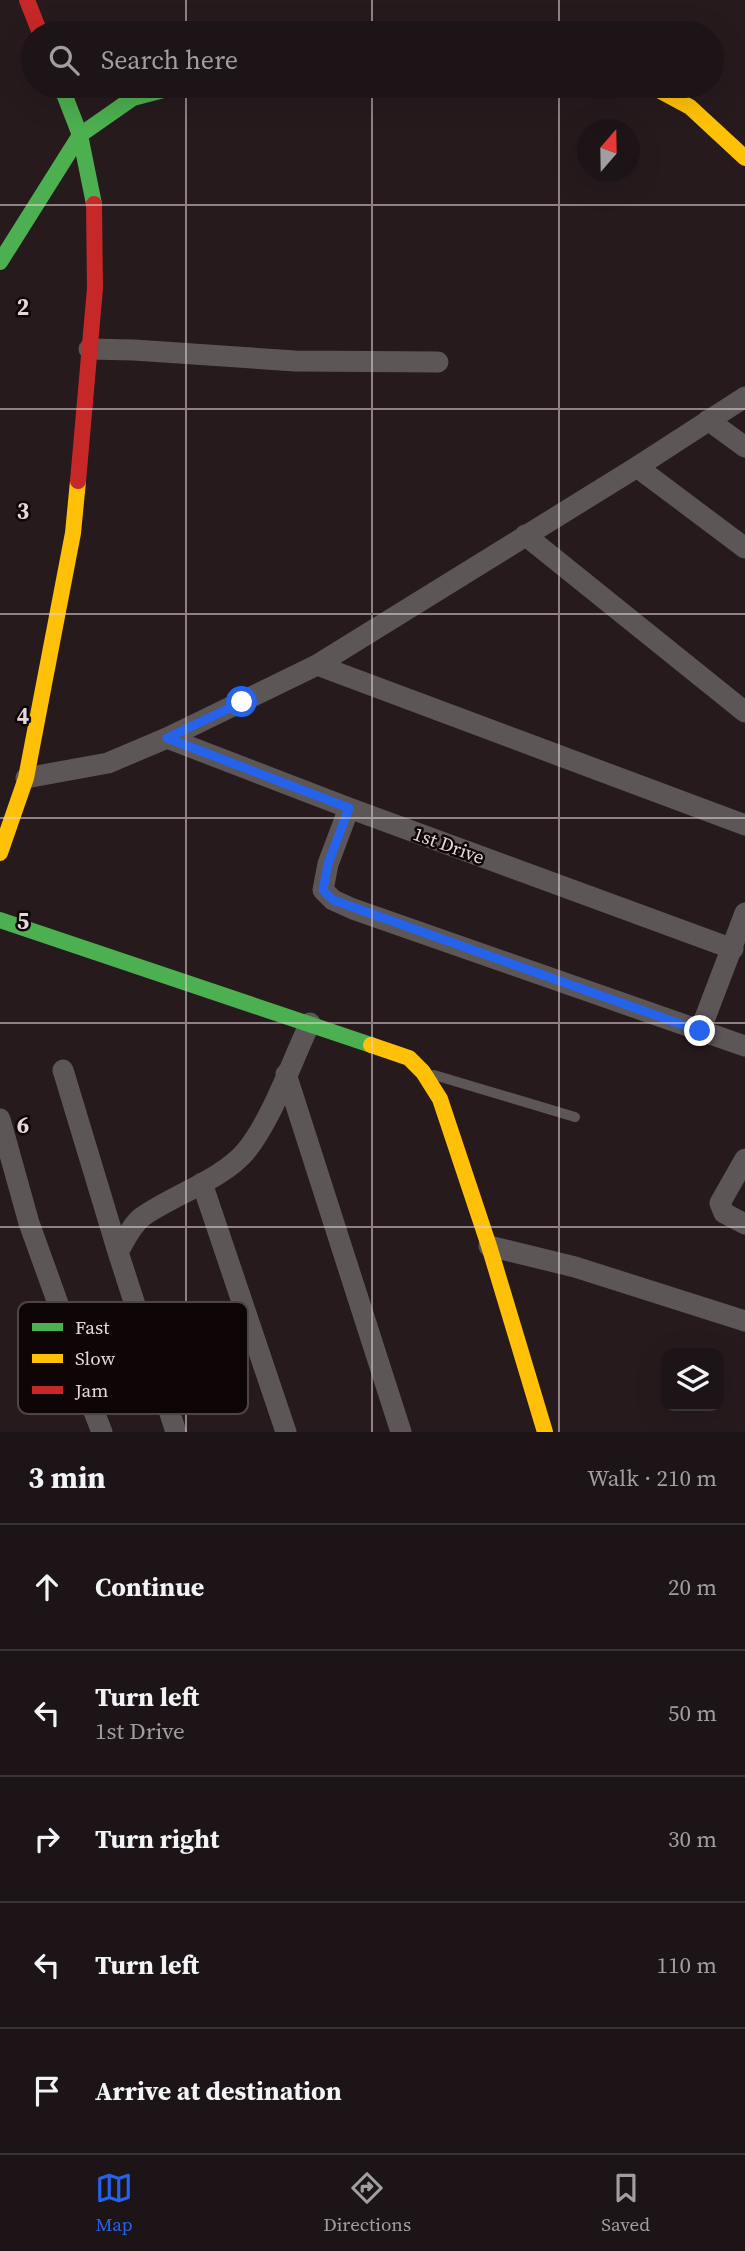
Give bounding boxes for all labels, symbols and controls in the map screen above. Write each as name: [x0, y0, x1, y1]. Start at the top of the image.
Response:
search box: [21, 21, 724, 98]
icon: search: [45, 41, 83, 79]
text: Search here: [101, 42, 238, 78]
north arrow: [577, 119, 640, 182]
text: 2: [17, 291, 29, 323]
text: 3: [17, 495, 29, 527]
route start: [226, 686, 257, 717]
text: 4: [17, 700, 29, 732]
street label: 1st Drive: [410, 820, 488, 870]
text: 5: [17, 905, 29, 937]
route end: [684, 1015, 715, 1046]
text: 6: [17, 1109, 29, 1141]
legend: [18, 1302, 248, 1414]
text: Fast: [75, 1314, 110, 1340]
text: Slow: [75, 1345, 116, 1371]
map controls: [661, 1348, 724, 1411]
button: layers: [661, 1348, 724, 1411]
text: Jam: [74, 1377, 108, 1403]
text: 3 min: [28, 1457, 106, 1498]
text: Walk · 210 m: [587, 1462, 717, 1494]
icon: ahead: [28, 1568, 66, 1606]
text: Continue: [95, 1569, 204, 1605]
text: 20 m: [668, 1571, 717, 1603]
text: Turn left: [95, 1679, 199, 1715]
icon: left: [28, 1694, 66, 1732]
text: 50 m: [668, 1697, 717, 1729]
text: 1st Drive: [95, 1715, 185, 1747]
icon: right: [28, 1820, 66, 1858]
text: Turn right: [95, 1821, 219, 1857]
text: 30 m: [668, 1823, 717, 1855]
icon: left: [28, 1946, 66, 1984]
text: Turn left: [95, 1947, 199, 1983]
text: 110 m: [656, 1949, 717, 1981]
icon: arrive: [28, 2072, 66, 2110]
text: Arrive at destination: [95, 2073, 342, 2109]
tab: Map: [95, 2169, 133, 2237]
tab: Directions: [323, 2169, 411, 2237]
tab: Saved: [601, 2169, 650, 2237]

